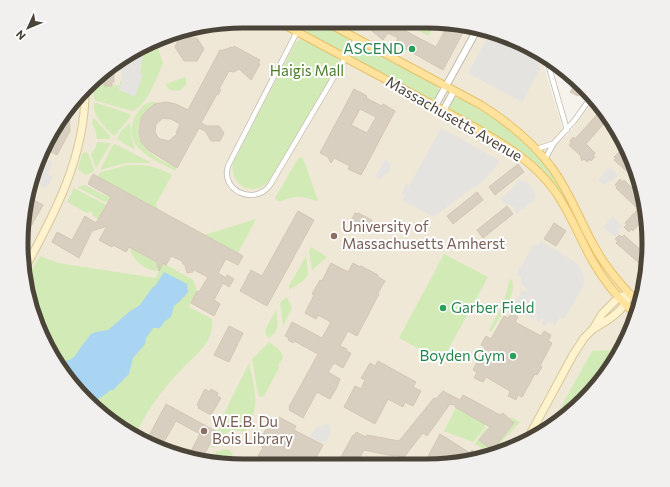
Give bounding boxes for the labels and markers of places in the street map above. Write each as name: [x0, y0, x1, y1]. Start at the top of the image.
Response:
place label: ASCEND: [343, 39, 404, 57]
marker: ASCEND: [407, 44, 417, 54]
place label: University of Massachusetts Amherst: [342, 217, 505, 252]
marker: University of Massachusetts Amherst: [329, 231, 339, 241]
place label: Garber Field: [451, 298, 534, 316]
marker: Garber Field: [438, 303, 448, 313]
place label: Boyden Gym: [420, 346, 505, 364]
marker: Boyden Gym: [508, 351, 518, 361]
place label: W.E.B. Du Bois Library: [212, 412, 293, 447]
marker: W.E.B. Du Bois Library: [199, 426, 209, 436]

